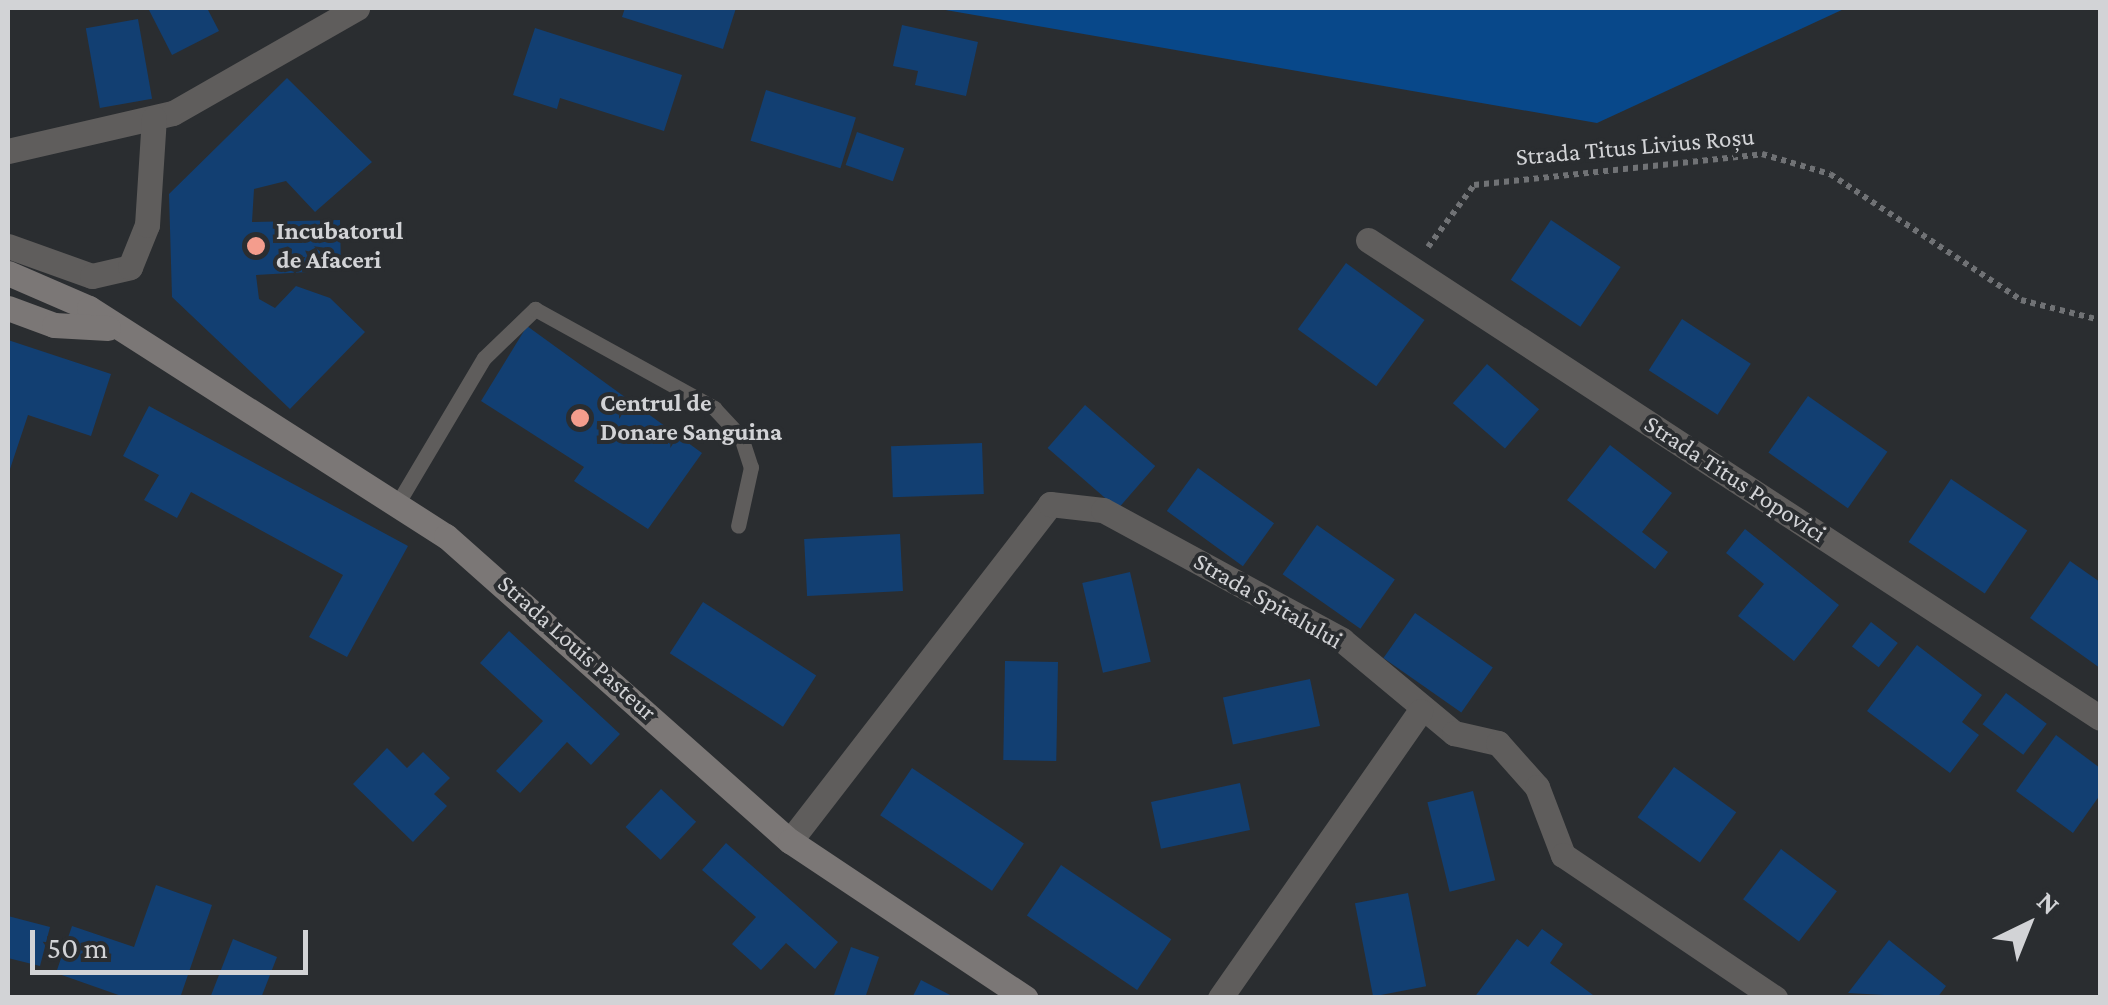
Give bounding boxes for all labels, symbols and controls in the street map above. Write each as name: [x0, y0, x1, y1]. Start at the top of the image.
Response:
street label: Strada Titus Livius Roșu: [1514, 122, 1756, 172]
place label: Incubatorul de Afaceri: [276, 217, 403, 276]
marker: Incubatorul de Afaceri: [245, 235, 267, 257]
place label: Centrul de Donare Sanguina: [600, 389, 782, 448]
marker: Centrul de Donare Sanguina: [569, 407, 591, 429]
street label: Strada Titus Popovici: [1639, 409, 1831, 549]
street label: Strada Spitalului: [1188, 546, 1348, 656]
street label: Strada Louis Pasteur: [491, 569, 663, 727]
north arrow: [1978, 875, 2078, 975]
text: N: [2031, 885, 2066, 921]
scale bar: [35, 910, 312, 972]
text: 50 m: [47, 931, 108, 964]

